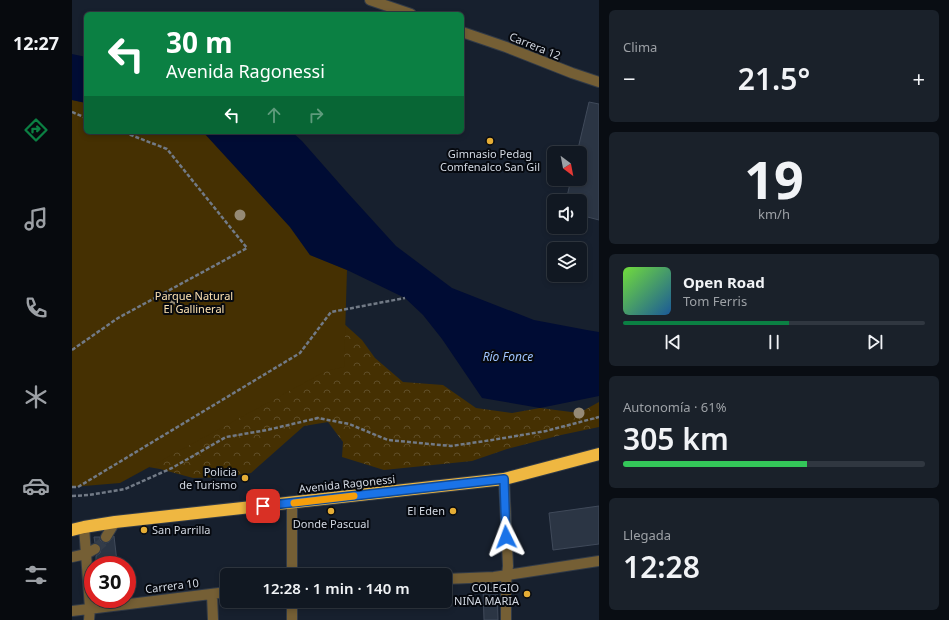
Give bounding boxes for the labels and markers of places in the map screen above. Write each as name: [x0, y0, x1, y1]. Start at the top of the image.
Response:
marker: Gimnasio Pedag Comfenalco San Gil: [485, 136, 495, 146]
place label: Gimnasio Pedag Comfenalco San Gil: [440, 146, 540, 174]
place label: Policia de Turismo: [179, 464, 237, 492]
marker: Policia de Turismo: [240, 473, 250, 483]
pin: [246, 489, 280, 523]
place label: El Eden: [407, 503, 445, 518]
marker: Donde Pascual: [326, 506, 336, 516]
marker: El Eden: [448, 506, 458, 516]
place label: Donde Pascual: [293, 516, 369, 531]
place label: San Parrilla: [152, 522, 210, 537]
marker: San Parrilla: [139, 525, 149, 535]
place label: COLEGIO NIÑA MARIA: [454, 580, 520, 608]
marker: COLEGIO NIÑA MARIA: [522, 589, 532, 599]

